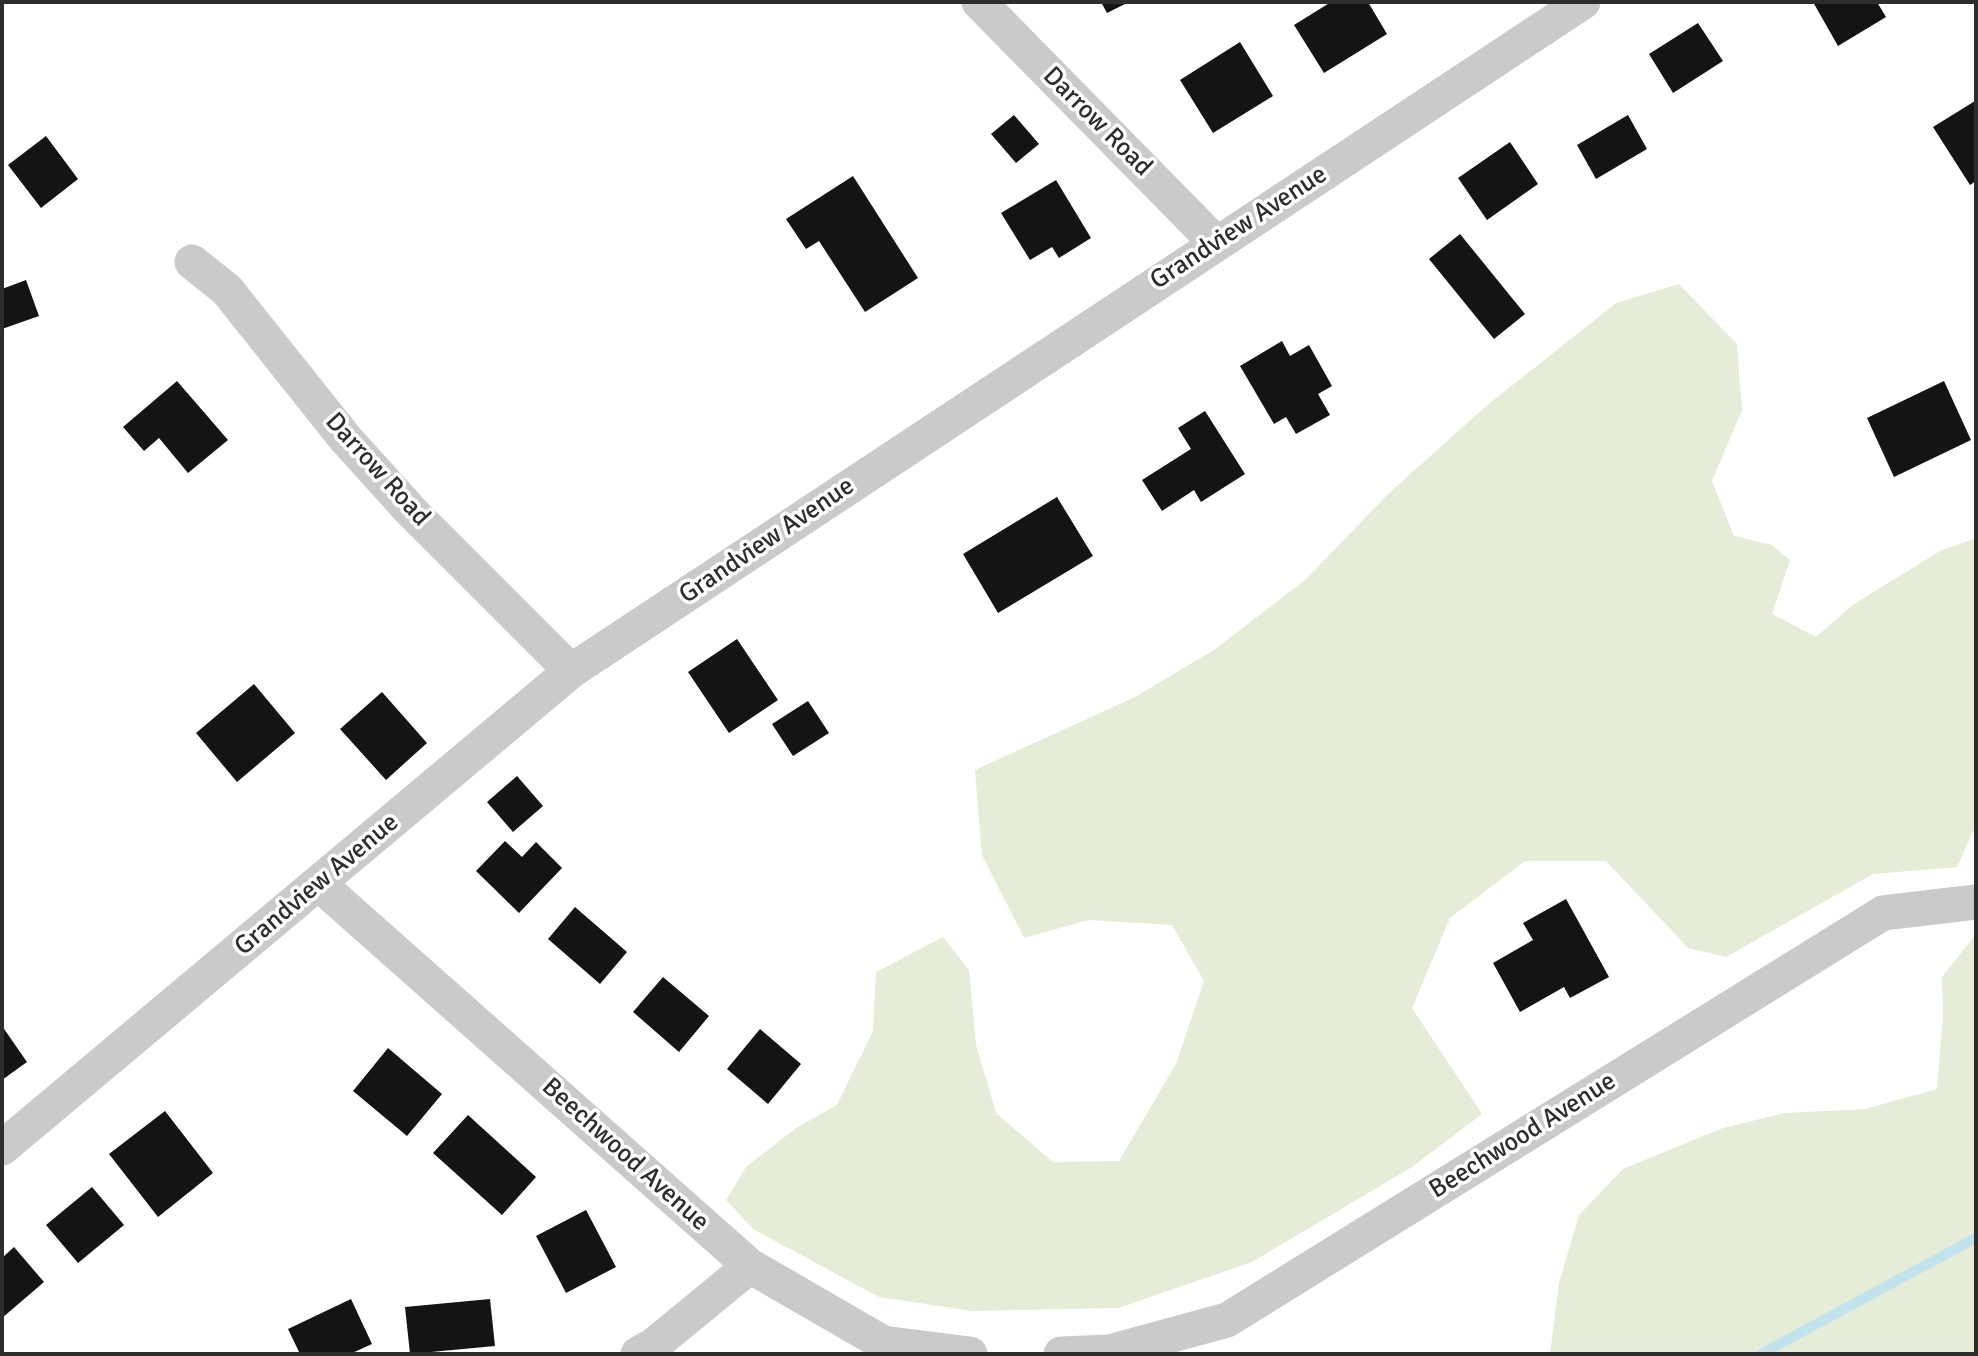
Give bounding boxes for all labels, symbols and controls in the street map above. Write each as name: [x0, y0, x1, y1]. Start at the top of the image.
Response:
street label: Darrow Road: [1036, 61, 1158, 183]
street label: Grandview Avenue: [1145, 159, 1333, 297]
street label: Darrow Road: [318, 407, 436, 533]
street label: Grandview Avenue: [674, 471, 860, 611]
street label: Grandview Avenue: [229, 807, 405, 963]
street label: Beechwood Avenue: [1424, 1066, 1622, 1206]
street label: Beechwood Avenue: [535, 1072, 715, 1238]

